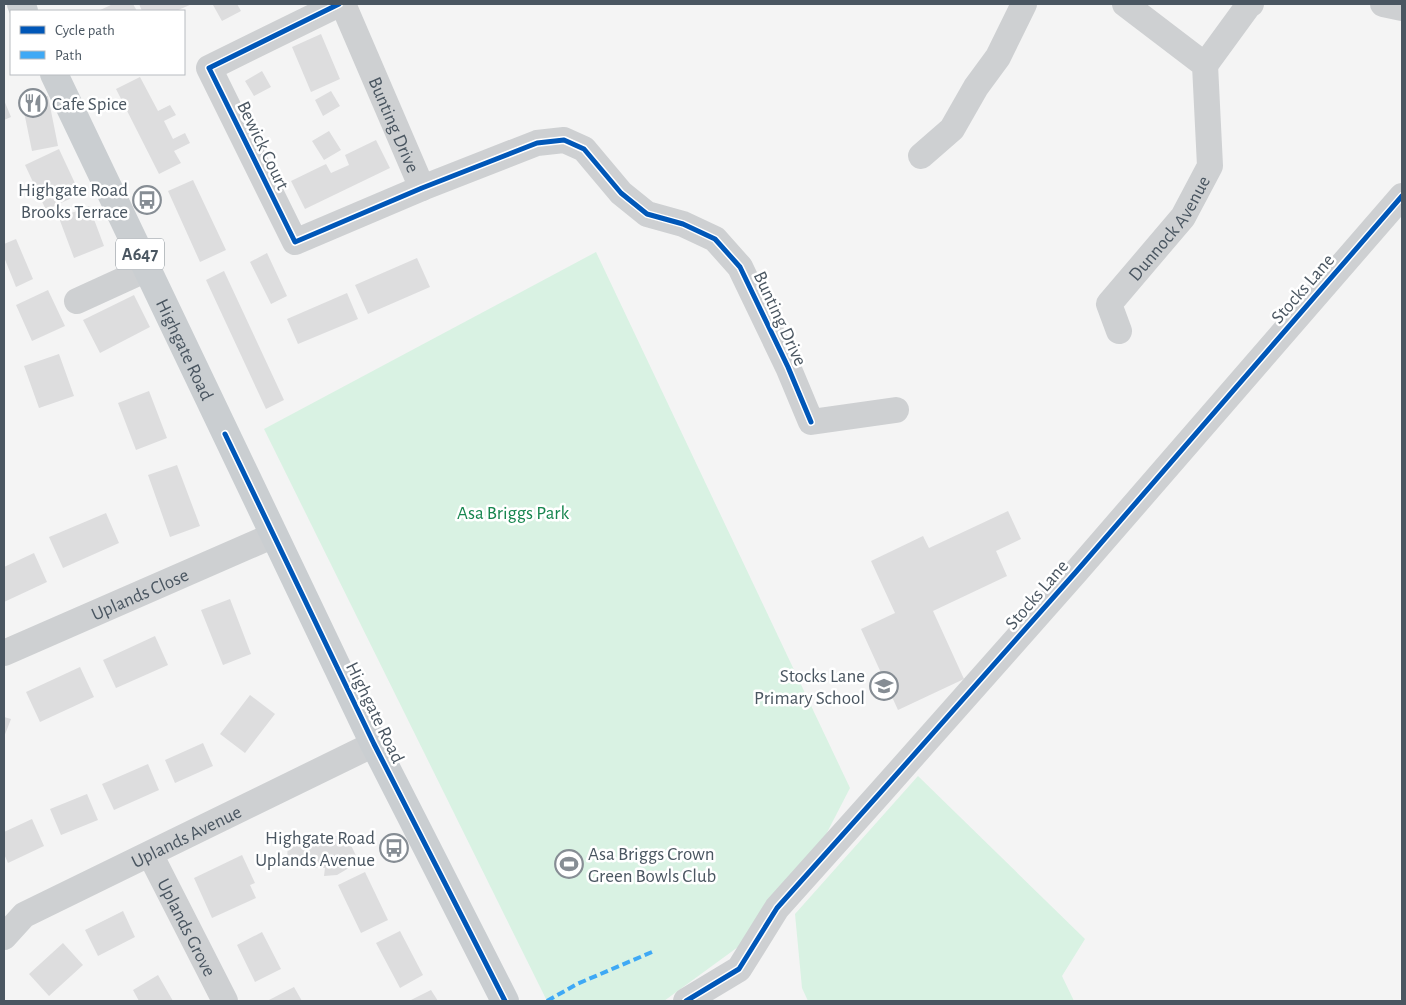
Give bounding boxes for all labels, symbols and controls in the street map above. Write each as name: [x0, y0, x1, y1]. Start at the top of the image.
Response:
legend: [10, 10, 185, 75]
text: Cycle path: [55, 23, 115, 38]
text: Path: [55, 48, 82, 63]
street label: Bunting Drive: [364, 74, 422, 176]
restaurant icon: Cafe Spice: [18, 88, 48, 118]
place label: Cafe Spice: [52, 95, 127, 114]
street label: Bewick Court: [233, 98, 292, 193]
street label: Dunnock Avenue: [1125, 173, 1214, 285]
place label: Highgate Road Brooks Terrace: [18, 181, 128, 222]
bus stop icon: Highgate Road Brooks Terrace: [132, 185, 162, 215]
road number: A647: [116, 238, 164, 270]
street label: Stocks Lane: [1268, 251, 1338, 327]
street label: Bunting Drive: [750, 268, 810, 369]
street label: Highgate Road: [152, 296, 216, 404]
park label: Asa Briggs Park: [457, 504, 569, 523]
street label: Stocks Lane: [1002, 557, 1072, 633]
street label: Uplands Close: [89, 566, 192, 625]
street label: Highgate Road: [342, 659, 407, 766]
place label: Stocks Lane Primary School: [754, 667, 865, 708]
school or university icon: Stocks Lane Primary School: [869, 671, 899, 701]
street label: Uplands Avenue: [129, 802, 245, 872]
place label: Highgate Road Uplands Avenue: [255, 829, 375, 870]
bus stop icon: Highgate Road Uplands Avenue: [379, 833, 409, 863]
place label: Asa Briggs Crown Green Bowls Club: [588, 845, 716, 886]
sports icon: Asa Briggs Crown Green Bowls Club: [554, 849, 584, 879]
street label: Uplands Grove: [153, 876, 219, 980]

